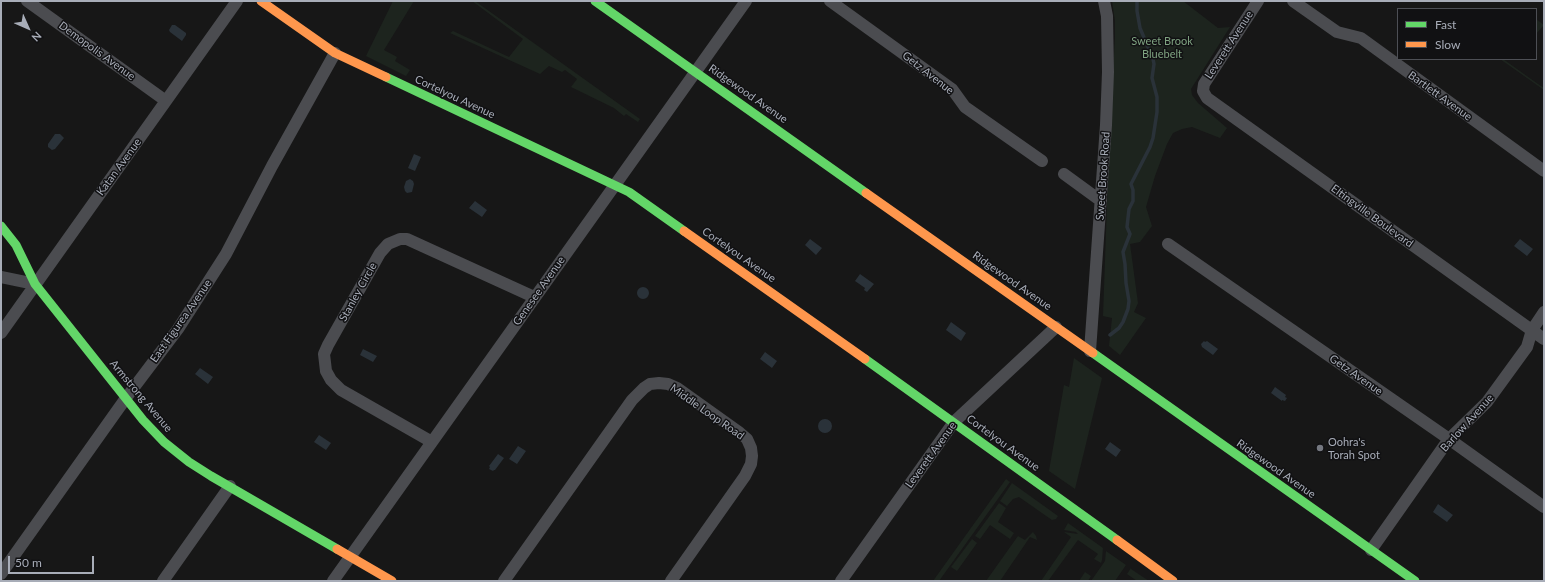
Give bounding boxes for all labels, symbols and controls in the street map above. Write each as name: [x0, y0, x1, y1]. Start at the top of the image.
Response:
north arrow: [8, 8, 48, 48]
street label: Leverett Avenue: [1202, 8, 1256, 82]
legend: [1397, 8, 1537, 60]
text: Fast: [1435, 17, 1456, 32]
street label: Demopolis Avenue: [56, 19, 138, 83]
text: N: [29, 29, 44, 44]
park label: Sweet Brook Bluebelt: [1131, 34, 1193, 60]
text: Slow: [1435, 37, 1460, 52]
street label: Getz Avenue: [900, 49, 956, 97]
street label: Ridgewood Avenue: [706, 62, 790, 126]
street label: Bartlett Avenue: [1406, 68, 1474, 124]
street label: Cortelyou Avenue: [413, 73, 497, 121]
street label: Sweet Brook Road: [1093, 131, 1113, 221]
street label: Katan Avenue: [94, 136, 144, 198]
street label: Eltingville Boulevard: [1328, 182, 1416, 250]
street label: Cortelyou Avenue: [700, 225, 778, 285]
street label: Ridgewood Avenue: [970, 249, 1054, 313]
street label: Genesee Avenue: [510, 254, 568, 328]
street label: Stanley Circle: [336, 260, 380, 324]
street label: East Figurea Avenue: [147, 277, 215, 365]
street label: Getz Avenue: [1327, 352, 1385, 398]
street label: Armstrong Avenue: [107, 357, 175, 435]
street label: Middle Loop Road: [667, 382, 747, 442]
street label: Barlow Avenue: [1438, 391, 1496, 455]
street label: Cortelyou Avenue: [964, 412, 1042, 474]
street label: Leverett Avenue: [903, 419, 959, 491]
place label: Oohra's Torah Spot: [1328, 435, 1380, 461]
street label: Ridgewood Avenue: [1234, 437, 1318, 501]
marker: Oohra's Torah Spot: [1315, 443, 1325, 453]
scale bar: [10, 548, 96, 574]
text: 50 m: [15, 555, 42, 570]

